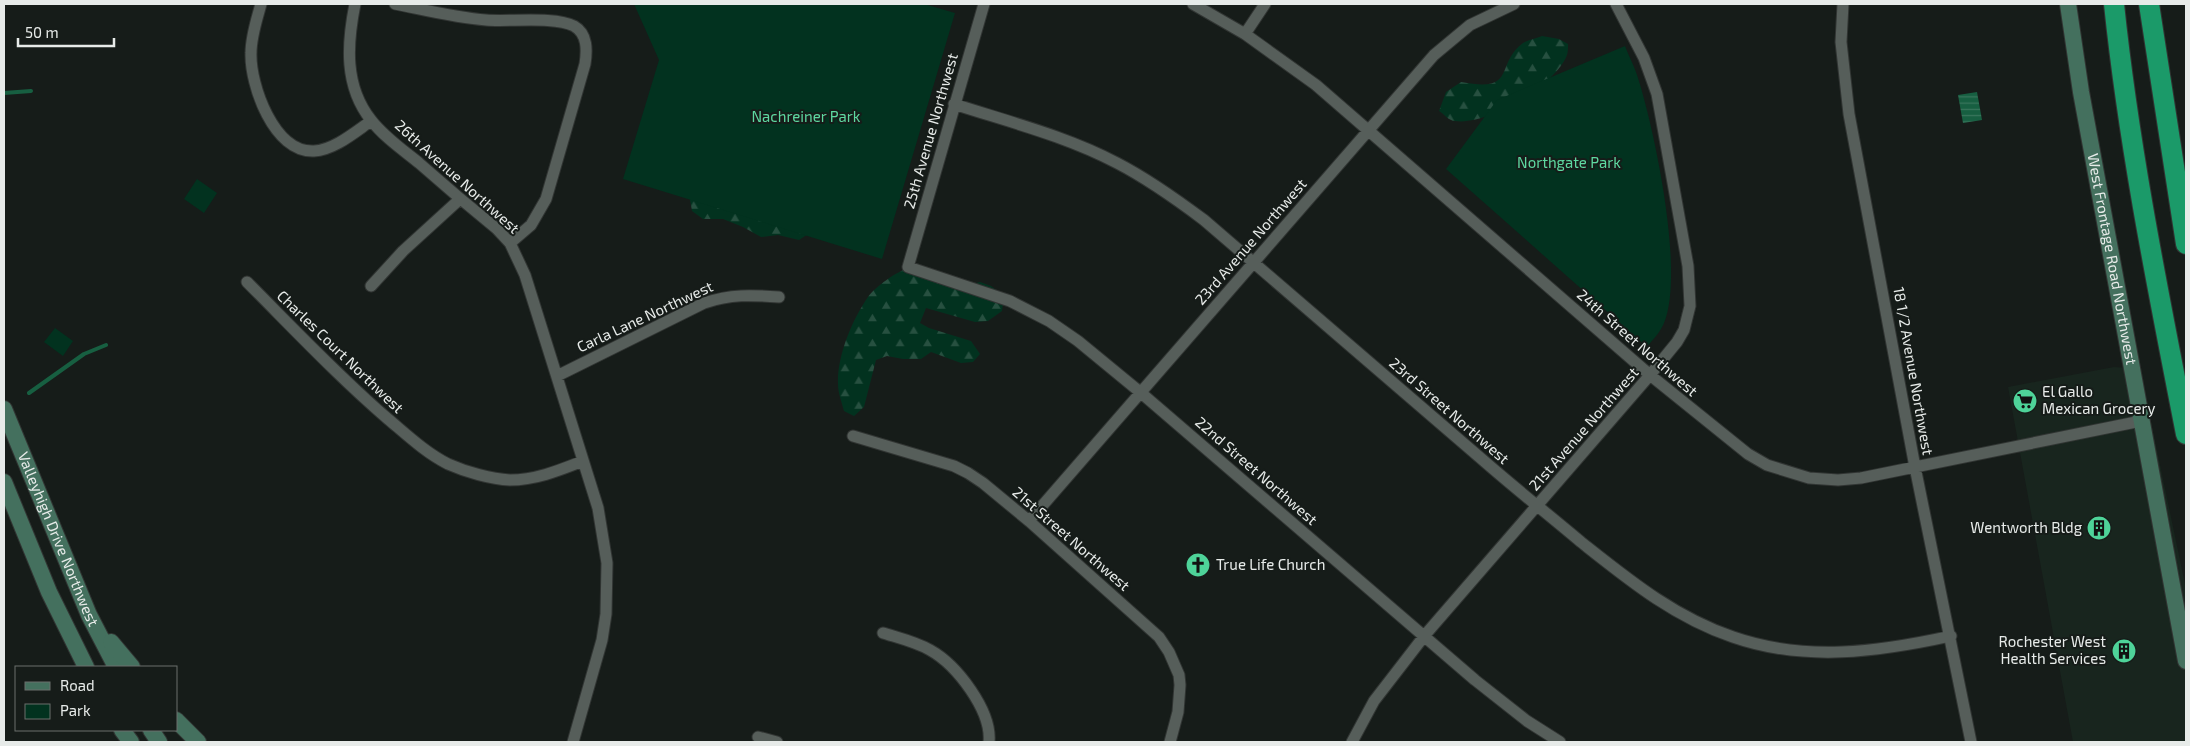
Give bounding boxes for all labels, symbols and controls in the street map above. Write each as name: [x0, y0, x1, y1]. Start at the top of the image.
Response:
scale bar: [18, 15, 114, 47]
text: 50 m: [25, 23, 59, 41]
street label: 25th Avenue Northwest: [899, 51, 961, 210]
park label: Nachreiner Park: [752, 107, 861, 125]
street label: 26th Avenue Northwest: [392, 116, 524, 237]
street label: West Frontage Road Northwest: [2085, 152, 2141, 366]
park label: Northgate Park: [1517, 153, 1621, 171]
street label: 23rd Avenue Northwest: [1191, 174, 1310, 308]
street label: Carla Lane Northwest: [574, 277, 716, 356]
street label: 24th Street Northwest: [1574, 285, 1702, 400]
street label: 18 1/2 Avenue Northwest: [1890, 285, 1938, 457]
street label: Charles Court Northwest: [274, 286, 408, 417]
street label: 23rd Street Northwest: [1386, 353, 1513, 467]
street label: 21st Avenue Northwest: [1525, 363, 1642, 494]
place label: El Gallo Mexican Grocery: [2042, 382, 2156, 417]
supermarket icon: El Gallo Mexican Grocery: [2012, 388, 2038, 414]
street label: 22nd Street Northwest: [1192, 412, 1322, 528]
street label: Valleyhigh Drive Northwest: [15, 449, 103, 629]
street label: 21st Street Northwest: [1009, 482, 1134, 594]
building icon: Wentworth Bldg: [2086, 515, 2112, 541]
place label: Wentworth Bldg: [1970, 518, 2083, 536]
church icon: True Life Church: [1185, 552, 1211, 578]
place label: True Life Church: [1216, 555, 1325, 573]
place label: Rochester West Health Services: [1999, 632, 2106, 667]
building icon: Rochester West Health Services: [2111, 638, 2137, 664]
legend: [15, 666, 178, 731]
text: Road: [60, 676, 95, 694]
text: Park: [60, 701, 91, 719]

